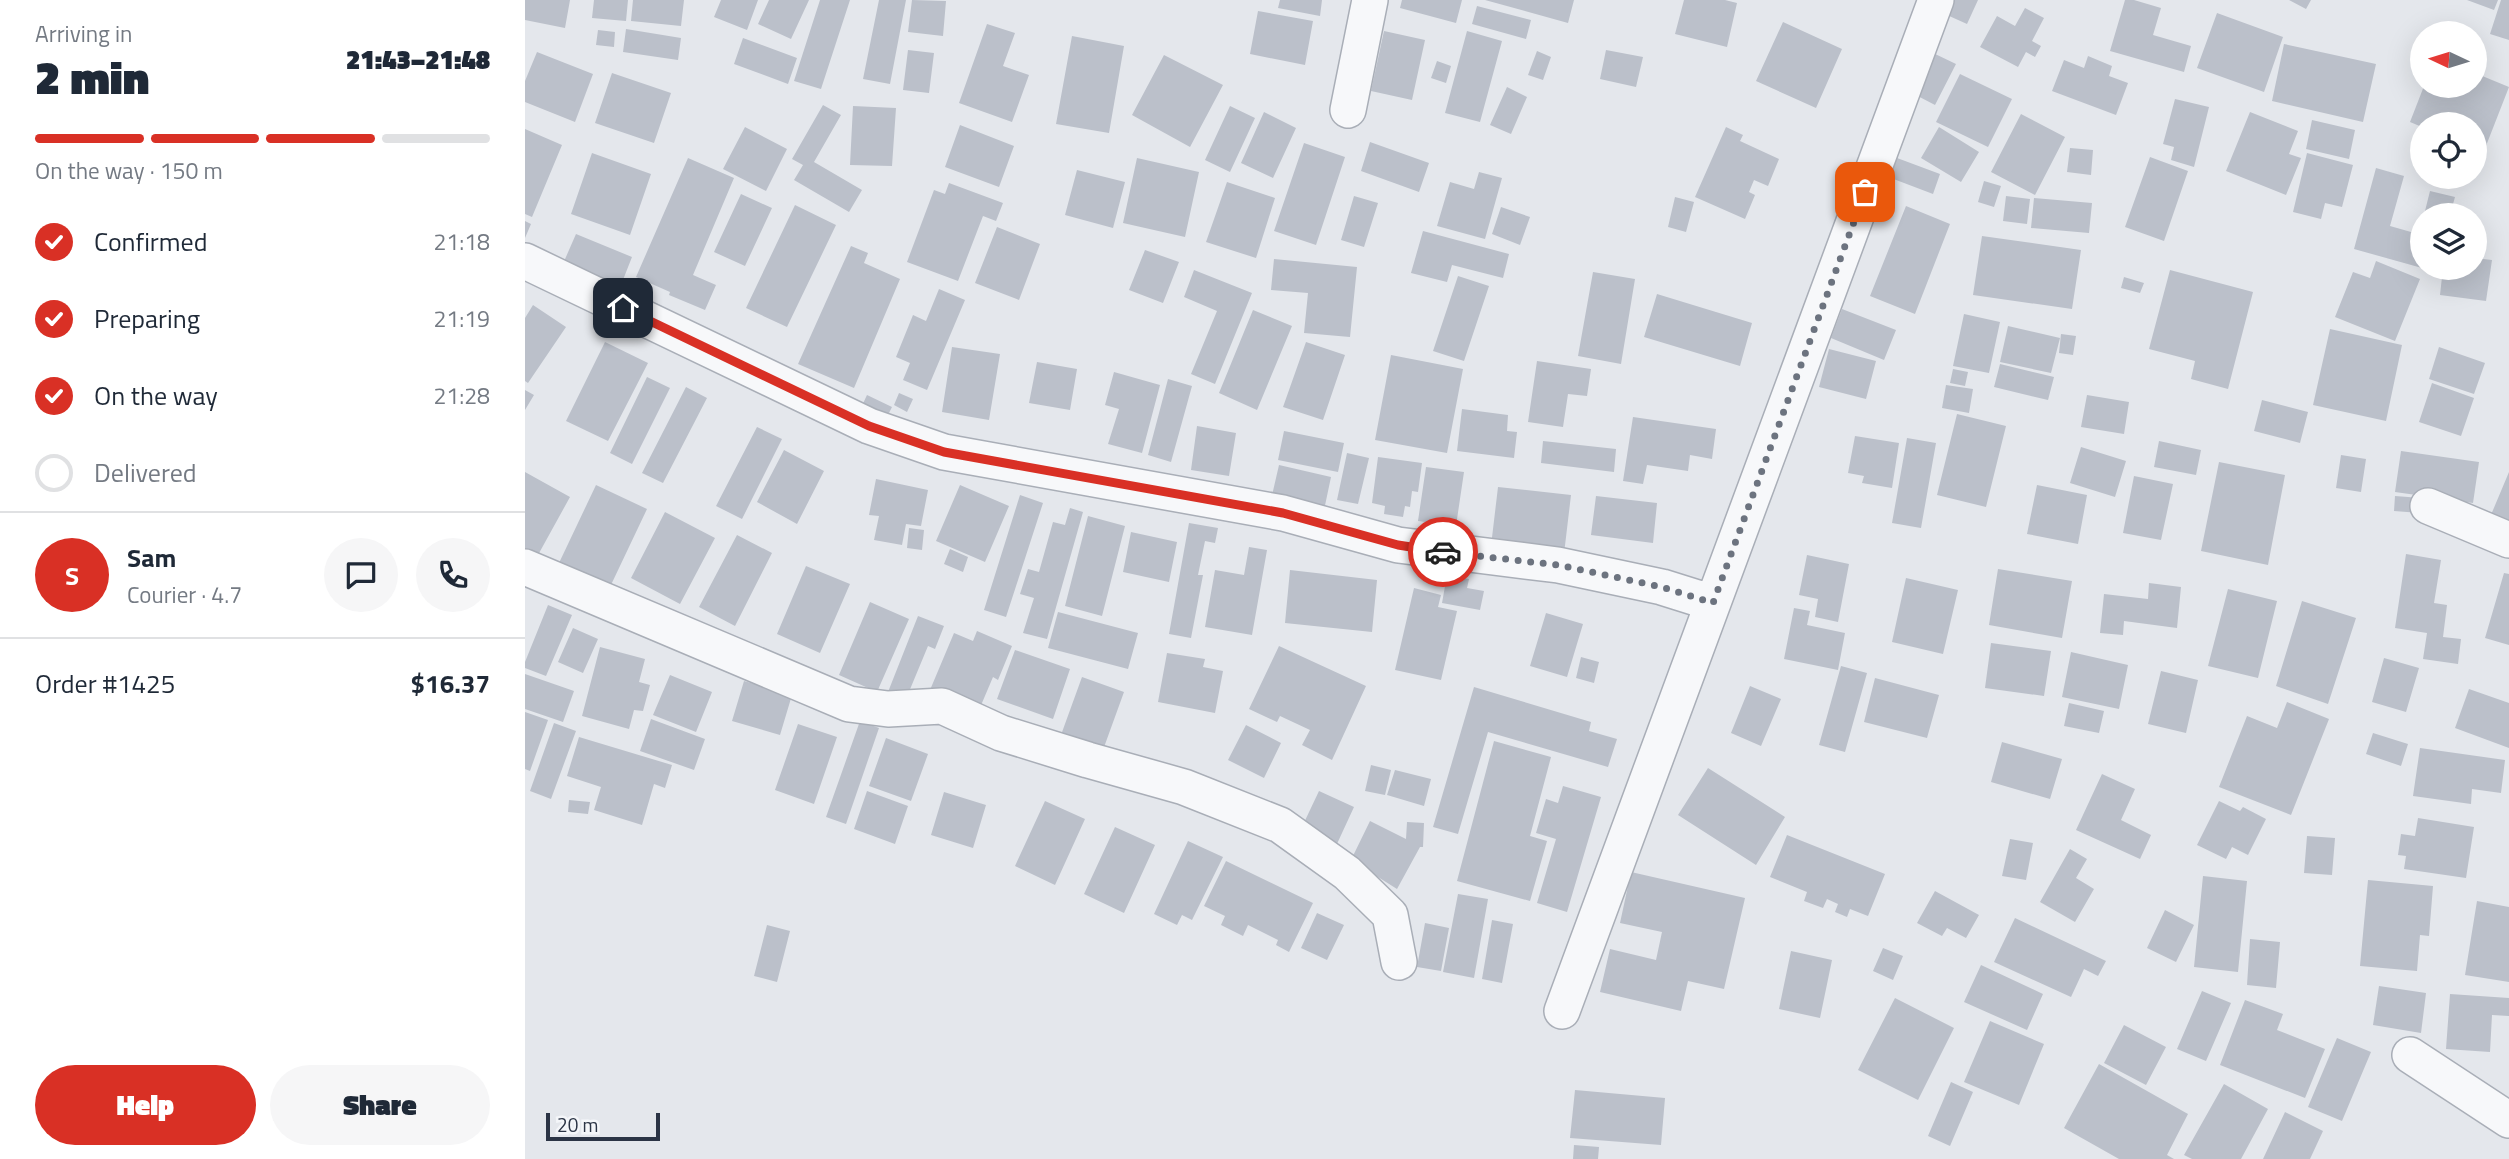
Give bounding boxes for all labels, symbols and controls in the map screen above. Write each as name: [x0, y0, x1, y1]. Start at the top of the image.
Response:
text: Arriving in: [35, 16, 132, 51]
north arrow: [2410, 21, 2487, 98]
map controls: [2410, 21, 2487, 280]
text: 21:43–21:48: [346, 40, 490, 79]
text: 2 min: [35, 42, 149, 112]
button: locate: [2410, 112, 2487, 189]
text: On the way · 150 m: [35, 153, 223, 188]
pin: [1835, 162, 1895, 222]
icon: bag: [1846, 173, 1884, 211]
button: layers: [2410, 203, 2487, 280]
text: Confirmed: [94, 222, 208, 261]
icon: check: [35, 223, 73, 261]
text: 21:18: [433, 224, 490, 259]
pin: [593, 278, 653, 338]
icon: home: [604, 289, 642, 327]
text: Preparing: [94, 299, 200, 338]
icon: check: [35, 300, 73, 338]
text: 21:19: [433, 301, 490, 336]
text: On the way: [94, 376, 218, 415]
icon: check: [35, 377, 73, 415]
text: 21:28: [433, 378, 490, 413]
text: Delivered: [94, 453, 197, 492]
courier: [1408, 517, 1478, 587]
icon: car: [1424, 533, 1462, 571]
text: Sam: [127, 538, 176, 577]
button: chat: [324, 538, 398, 612]
button: phone: [416, 538, 490, 612]
text: S: [65, 556, 79, 595]
text: Courier · 4.7: [127, 577, 242, 612]
text: Order #1425: [35, 664, 175, 703]
text: $16.37: [411, 664, 490, 703]
button: Help: [35, 1065, 256, 1145]
button: Share: [270, 1065, 490, 1145]
scale bar: [546, 1110, 660, 1142]
text: 20 m: [557, 1110, 598, 1139]

